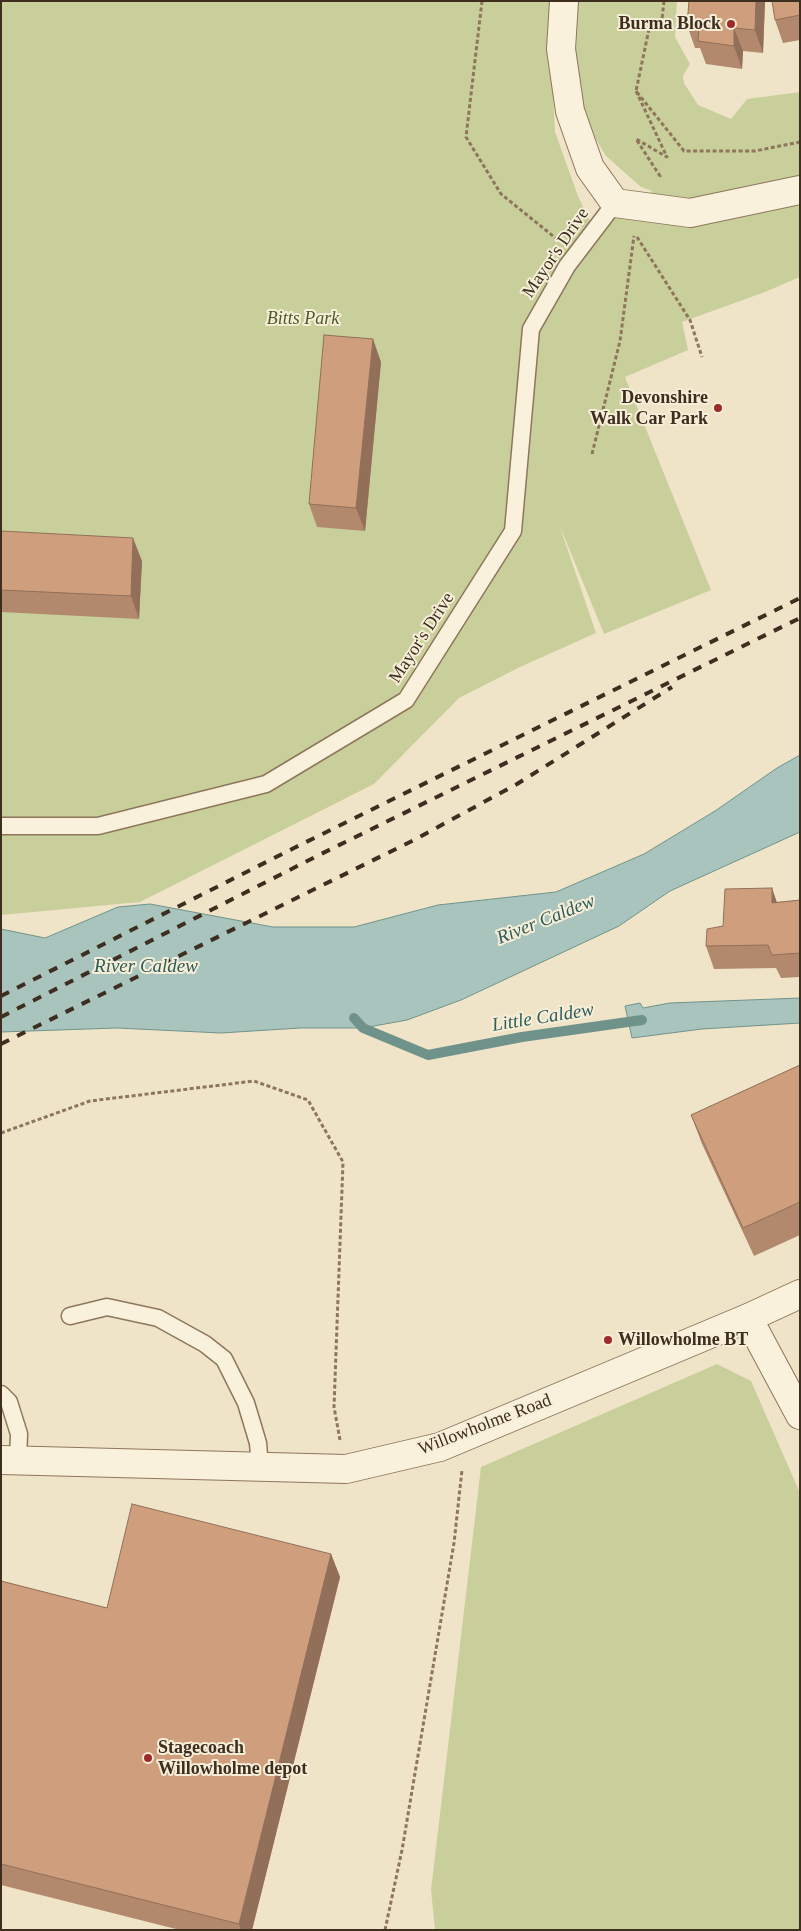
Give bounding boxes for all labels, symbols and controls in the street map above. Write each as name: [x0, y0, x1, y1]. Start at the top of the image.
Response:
place label: Burma Block: [618, 13, 721, 35]
marker: Burma Block: [725, 18, 737, 30]
street label: Mayor's Drive: [518, 204, 594, 302]
park label: Bitts Park: [267, 308, 339, 330]
place label: Devonshire Walk Car Park: [590, 387, 708, 429]
marker: Devonshire Walk Car Park: [712, 402, 724, 414]
street label: Mayor's Drive: [385, 589, 459, 687]
water label: River Caldew: [494, 890, 598, 950]
water label: River Caldew: [94, 956, 198, 978]
water label: Little Caldew: [490, 999, 596, 1037]
place label: Willowholme BT: [618, 1329, 748, 1351]
marker: Willowholme BT: [602, 1334, 614, 1346]
street label: Willowholme Road: [415, 1390, 555, 1460]
place label: Stagecoach Willowholme depot: [158, 1737, 307, 1780]
marker: Stagecoach Willowholme depot: [142, 1752, 154, 1764]

